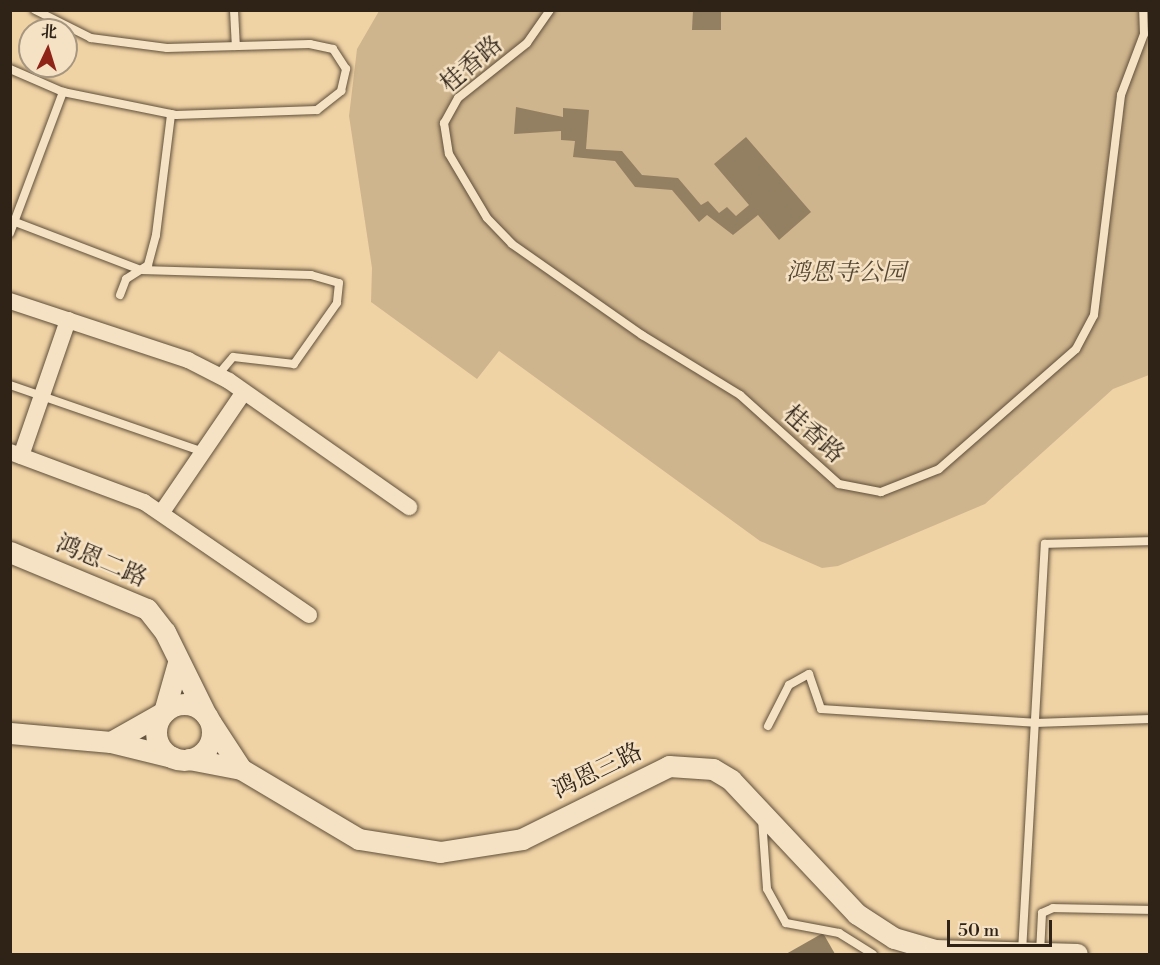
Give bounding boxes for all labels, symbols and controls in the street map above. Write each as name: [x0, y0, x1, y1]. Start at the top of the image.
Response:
north arrow: [18, 18, 78, 78]
text: 北: [40, 22, 58, 43]
street label: 桂香路: [435, 31, 509, 99]
park label: 鸿恩寺公园: [786, 260, 906, 288]
street label: 桂香路: [777, 400, 849, 470]
street label: 鸿恩二路: [51, 530, 151, 594]
street label: 鸿恩三路: [549, 738, 647, 806]
scale bar: [950, 908, 1055, 946]
text: 50 m: [958, 919, 999, 942]

